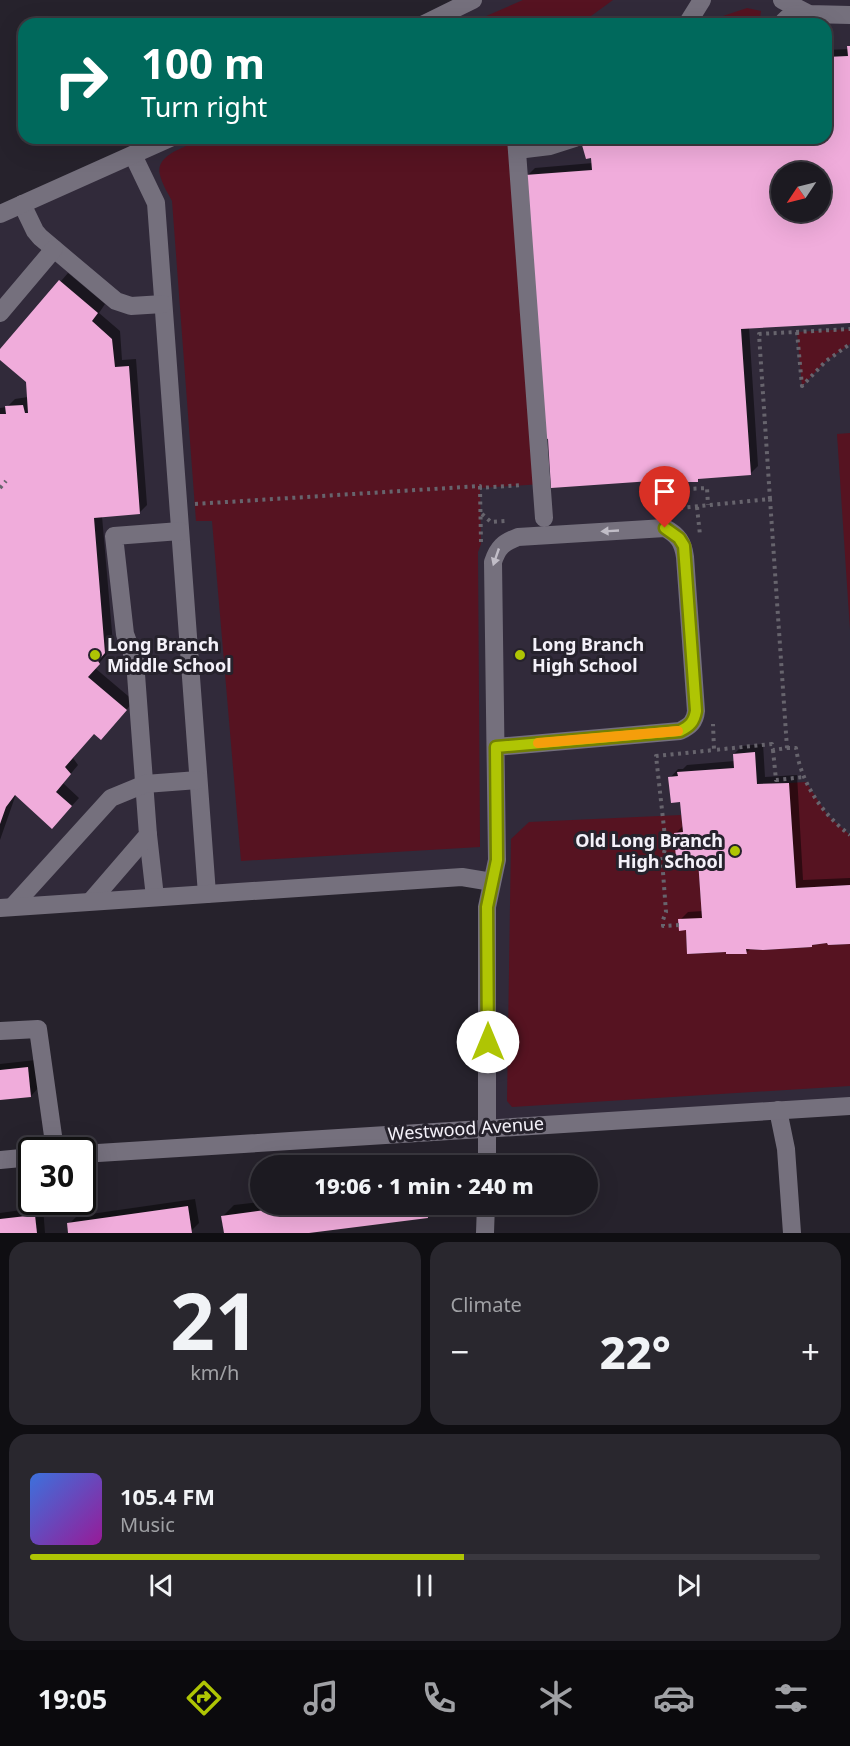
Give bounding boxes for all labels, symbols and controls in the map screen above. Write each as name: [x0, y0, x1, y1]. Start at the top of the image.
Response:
text: 100 m: [141, 34, 265, 91]
icon: right: [42, 42, 120, 120]
text: Turn right: [141, 88, 267, 125]
north arrow: [771, 162, 831, 222]
map controls: [771, 162, 831, 222]
pin: [639, 466, 690, 528]
icon: arrive: [648, 475, 681, 508]
one-way arrow: [600, 527, 619, 536]
one-way arrow: [491, 548, 501, 566]
place label: Long Branch Middle School: [107, 632, 232, 677]
place label: Long Branch High School: [532, 632, 644, 677]
marker: Long Branch Middle School: [88, 648, 102, 662]
marker: Long Branch High School: [513, 648, 527, 662]
place label: Old Long Branch High School: [575, 828, 723, 873]
marker: Old Long Branch High School: [728, 844, 742, 858]
position arrow: [456, 1010, 520, 1074]
street label: Westwood Avenue: [387, 1111, 545, 1145]
speed limit sign: 30: [18, 1137, 96, 1215]
text: 19:06 · 1 min · 240 m: [314, 1170, 534, 1200]
text: 21: [170, 1267, 259, 1373]
text: Climate: [451, 1291, 522, 1318]
text: 22°: [600, 1321, 671, 1382]
text: −: [451, 1329, 469, 1374]
text: +: [801, 1329, 820, 1374]
text: km/h: [190, 1359, 239, 1386]
text: 105.4 FM: [120, 1481, 215, 1511]
text: Music: [120, 1511, 175, 1538]
icon: previous: [145, 1569, 178, 1602]
icon: pause: [408, 1569, 441, 1602]
icon: next: [672, 1569, 705, 1602]
icon: directions: [183, 1677, 225, 1719]
icon: music: [300, 1677, 342, 1719]
icon: phone: [418, 1677, 460, 1719]
icon: climate: [535, 1677, 577, 1719]
icon: car: [653, 1677, 695, 1719]
icon: filters: [770, 1677, 812, 1719]
text: 19:05: [38, 1680, 107, 1717]

